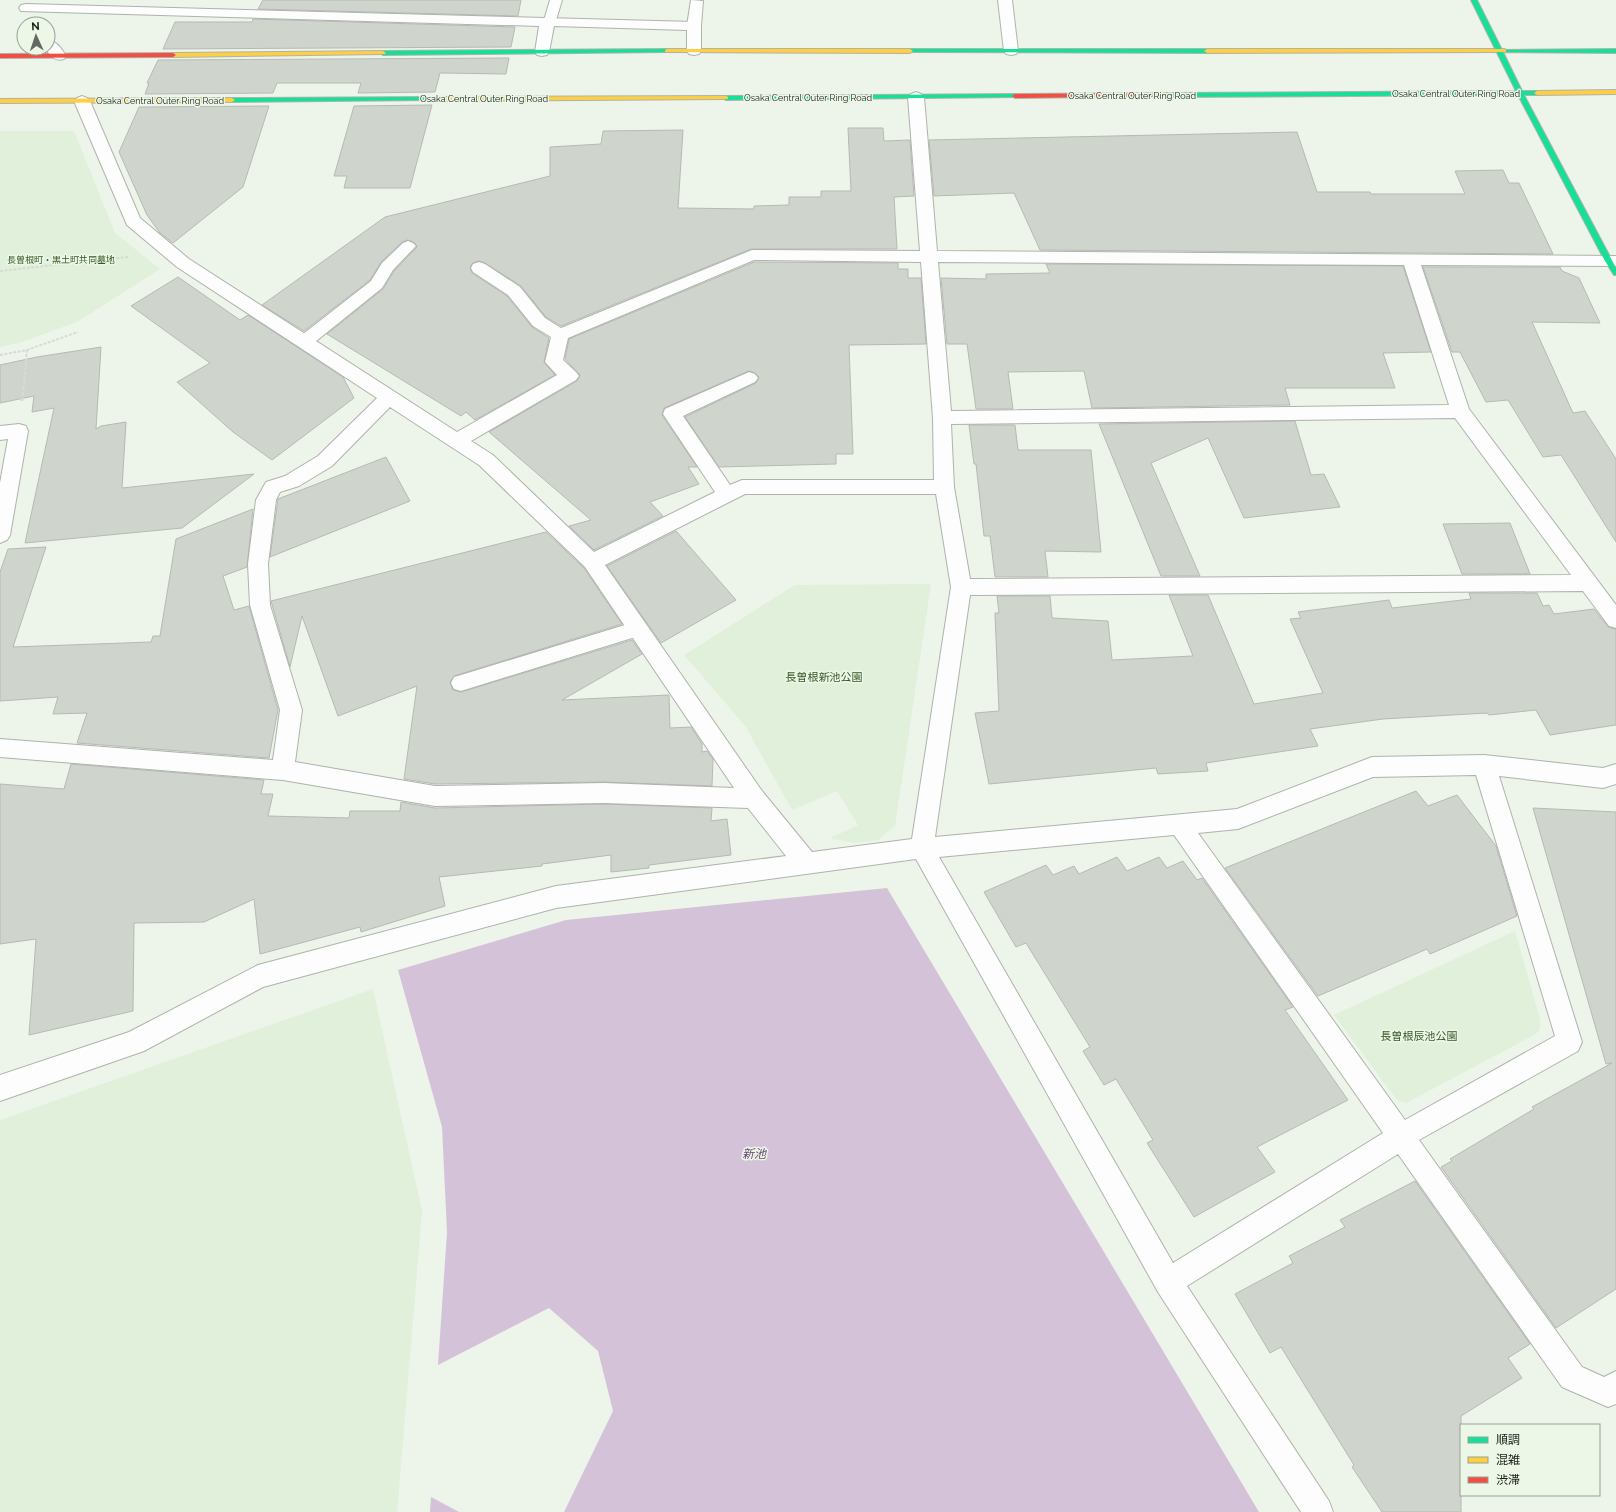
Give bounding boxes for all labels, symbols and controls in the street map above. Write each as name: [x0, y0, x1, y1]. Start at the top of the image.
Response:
north arrow: [16, 16, 56, 56]
text: N: [31, 20, 40, 33]
street label: Osaka Central Outer Ring Road: [1392, 89, 1520, 99]
street label: Osaka Central Outer Ring Road: [1068, 91, 1196, 101]
street label: Osaka Central Outer Ring Road: [744, 93, 872, 103]
street label: Osaka Central Outer Ring Road: [420, 94, 548, 104]
street label: Osaka Central Outer Ring Road: [96, 96, 224, 106]
park label: 長曽根町・黒土町共同墓地: [7, 255, 115, 265]
park label: 長曽根新池公園: [786, 671, 863, 684]
park label: 長曽根辰池公園: [1381, 1030, 1458, 1043]
water label: 新池: [742, 1147, 767, 1161]
legend: [1460, 1424, 1600, 1496]
text: 順調: [1496, 1433, 1520, 1447]
text: 混雑: [1496, 1453, 1520, 1467]
text: 渋滞: [1496, 1473, 1520, 1487]

